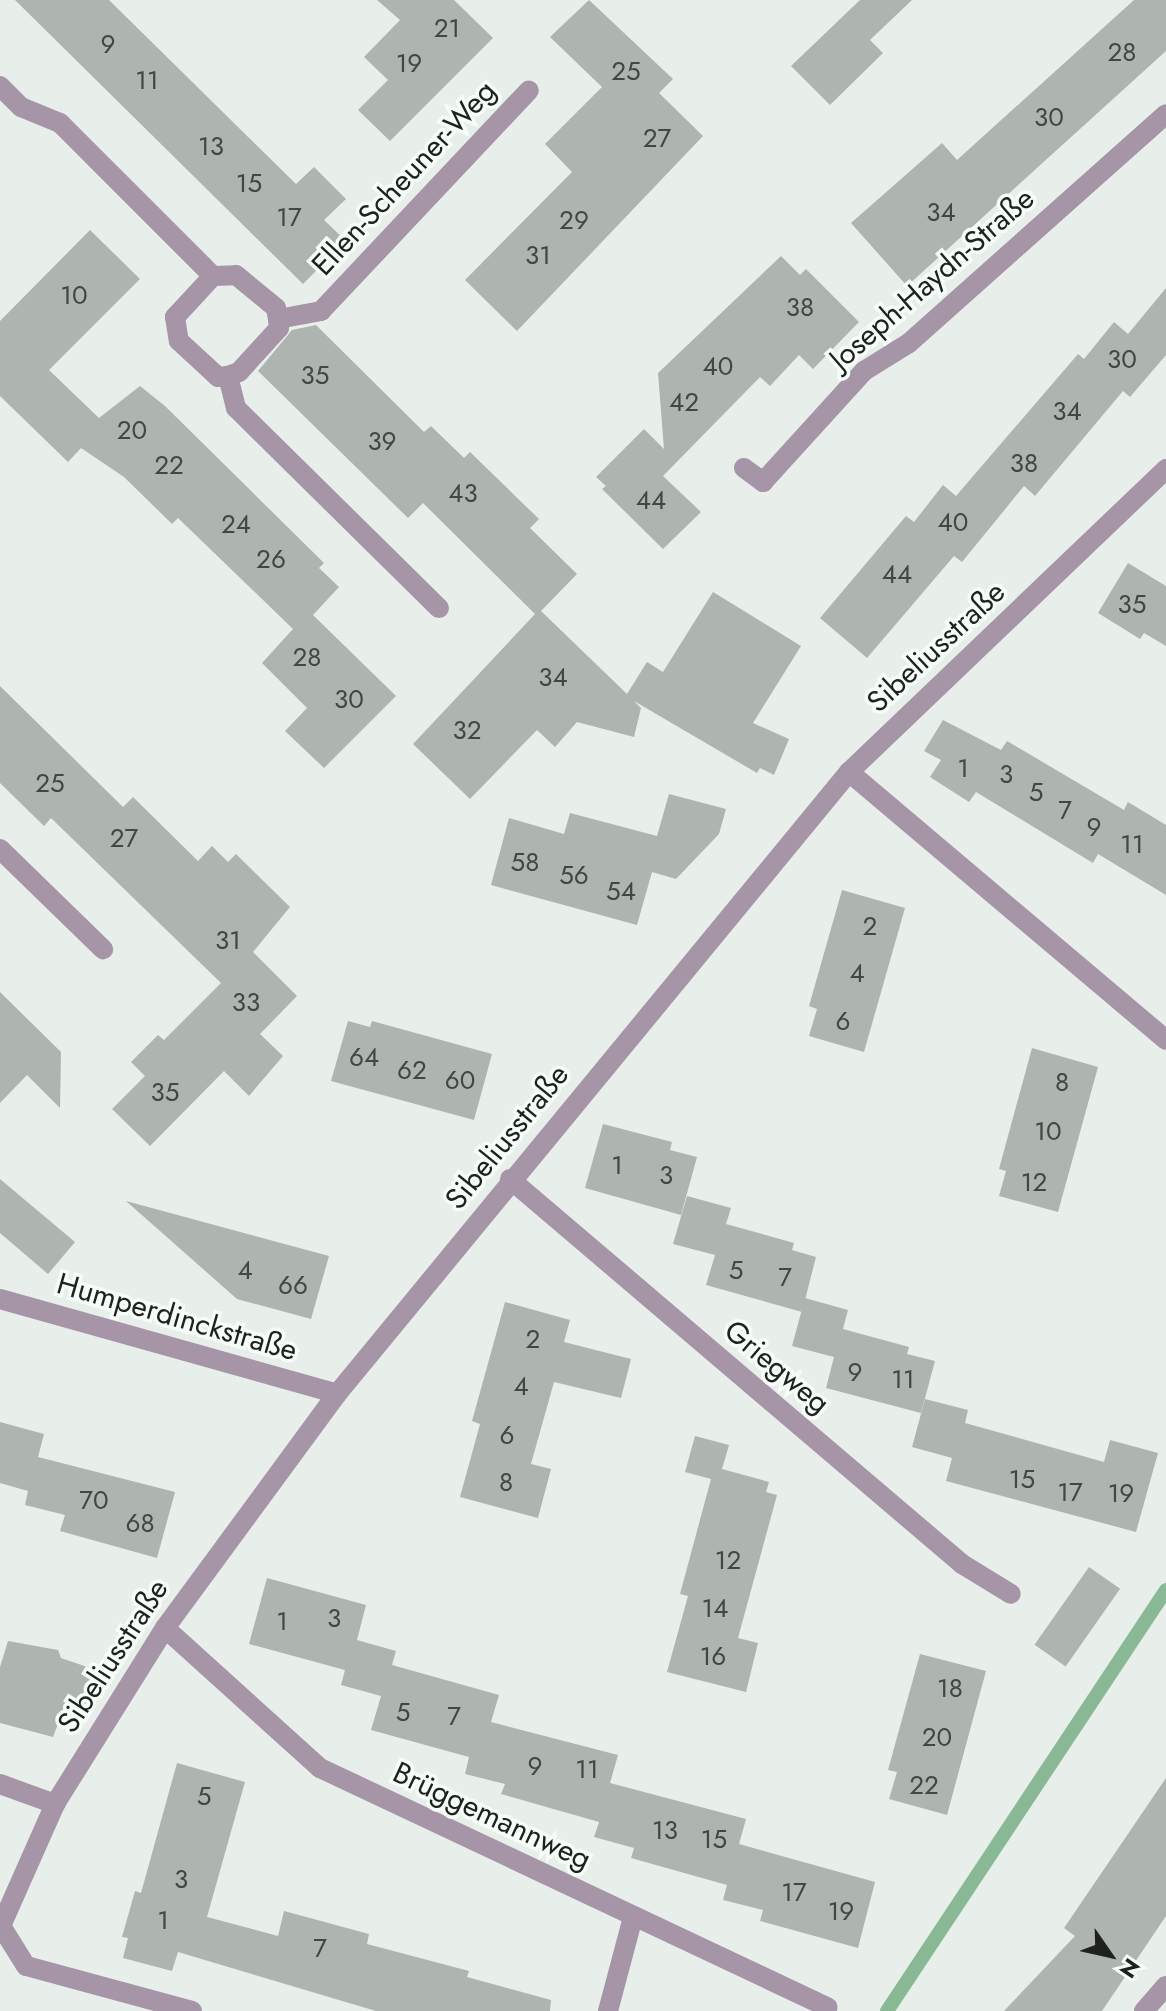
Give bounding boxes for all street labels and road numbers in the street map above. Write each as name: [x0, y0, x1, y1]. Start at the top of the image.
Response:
street label: Ellen-Scheuner-Weg: [305, 73, 503, 283]
street label: Joseph-Haydn-Straße: [822, 180, 1042, 378]
street label: Sibeliusstraße: [859, 574, 1013, 720]
street label: Sibeliusstraße: [438, 1057, 576, 1217]
street label: Humperdinckstraße: [53, 1266, 301, 1368]
street label: Griegweg: [717, 1313, 837, 1421]
street label: Sibeliusstraße: [50, 1573, 176, 1739]
street label: Brüggemannweg: [387, 1754, 597, 1878]

